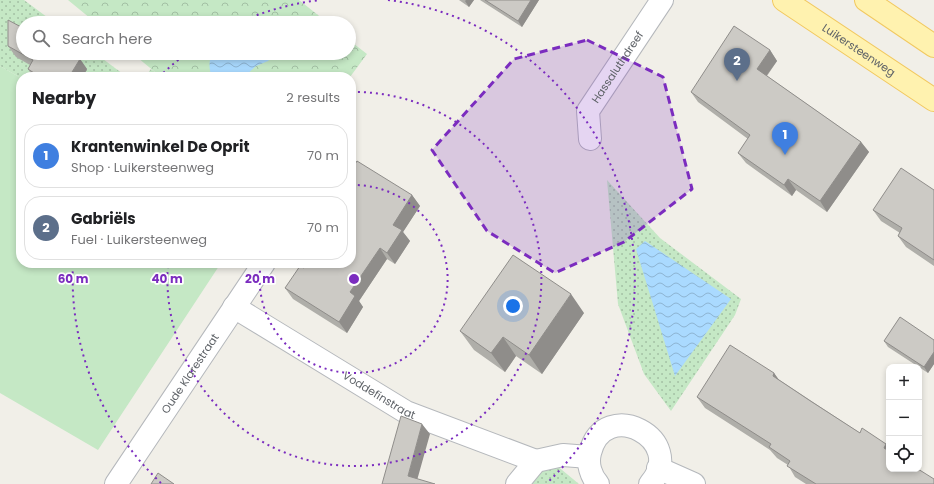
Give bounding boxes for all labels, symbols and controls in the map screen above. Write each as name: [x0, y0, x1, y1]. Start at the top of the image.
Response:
search box: [16, 16, 356, 60]
street label: Luikersteenweg: [819, 20, 899, 80]
icon: search: [30, 27, 52, 49]
street label: Hassaluthdreef: [588, 27, 647, 106]
text: Search here: [62, 28, 152, 49]
pin: 2: [724, 48, 750, 81]
text: Nearby: [32, 86, 96, 110]
text: 2 results: [286, 88, 340, 107]
pin: 1: [772, 122, 798, 155]
text: Krantenwinkel De Oprit: [71, 136, 250, 157]
text: 1: [44, 146, 48, 165]
text: 70 m: [307, 146, 339, 165]
text: Shop · Luikersteenweg: [71, 158, 214, 177]
text: Gabriëls: [71, 208, 136, 229]
text: 2: [42, 218, 50, 237]
text: 70 m: [307, 218, 339, 237]
text: Fuel · Luikersteenweg: [71, 230, 207, 249]
text: 60 m: [58, 270, 89, 287]
text: 40 m: [151, 270, 183, 287]
text: 20 m: [245, 270, 275, 287]
centre of rings: [347, 272, 361, 286]
your location: [503, 296, 523, 316]
street label: Oude Klarestraat: [157, 330, 223, 417]
map controls: [886, 364, 922, 472]
button: +: [886, 364, 922, 400]
street label: Voddefinstraat: [340, 367, 418, 423]
button: −: [886, 400, 922, 436]
button: locate: [886, 436, 922, 472]

